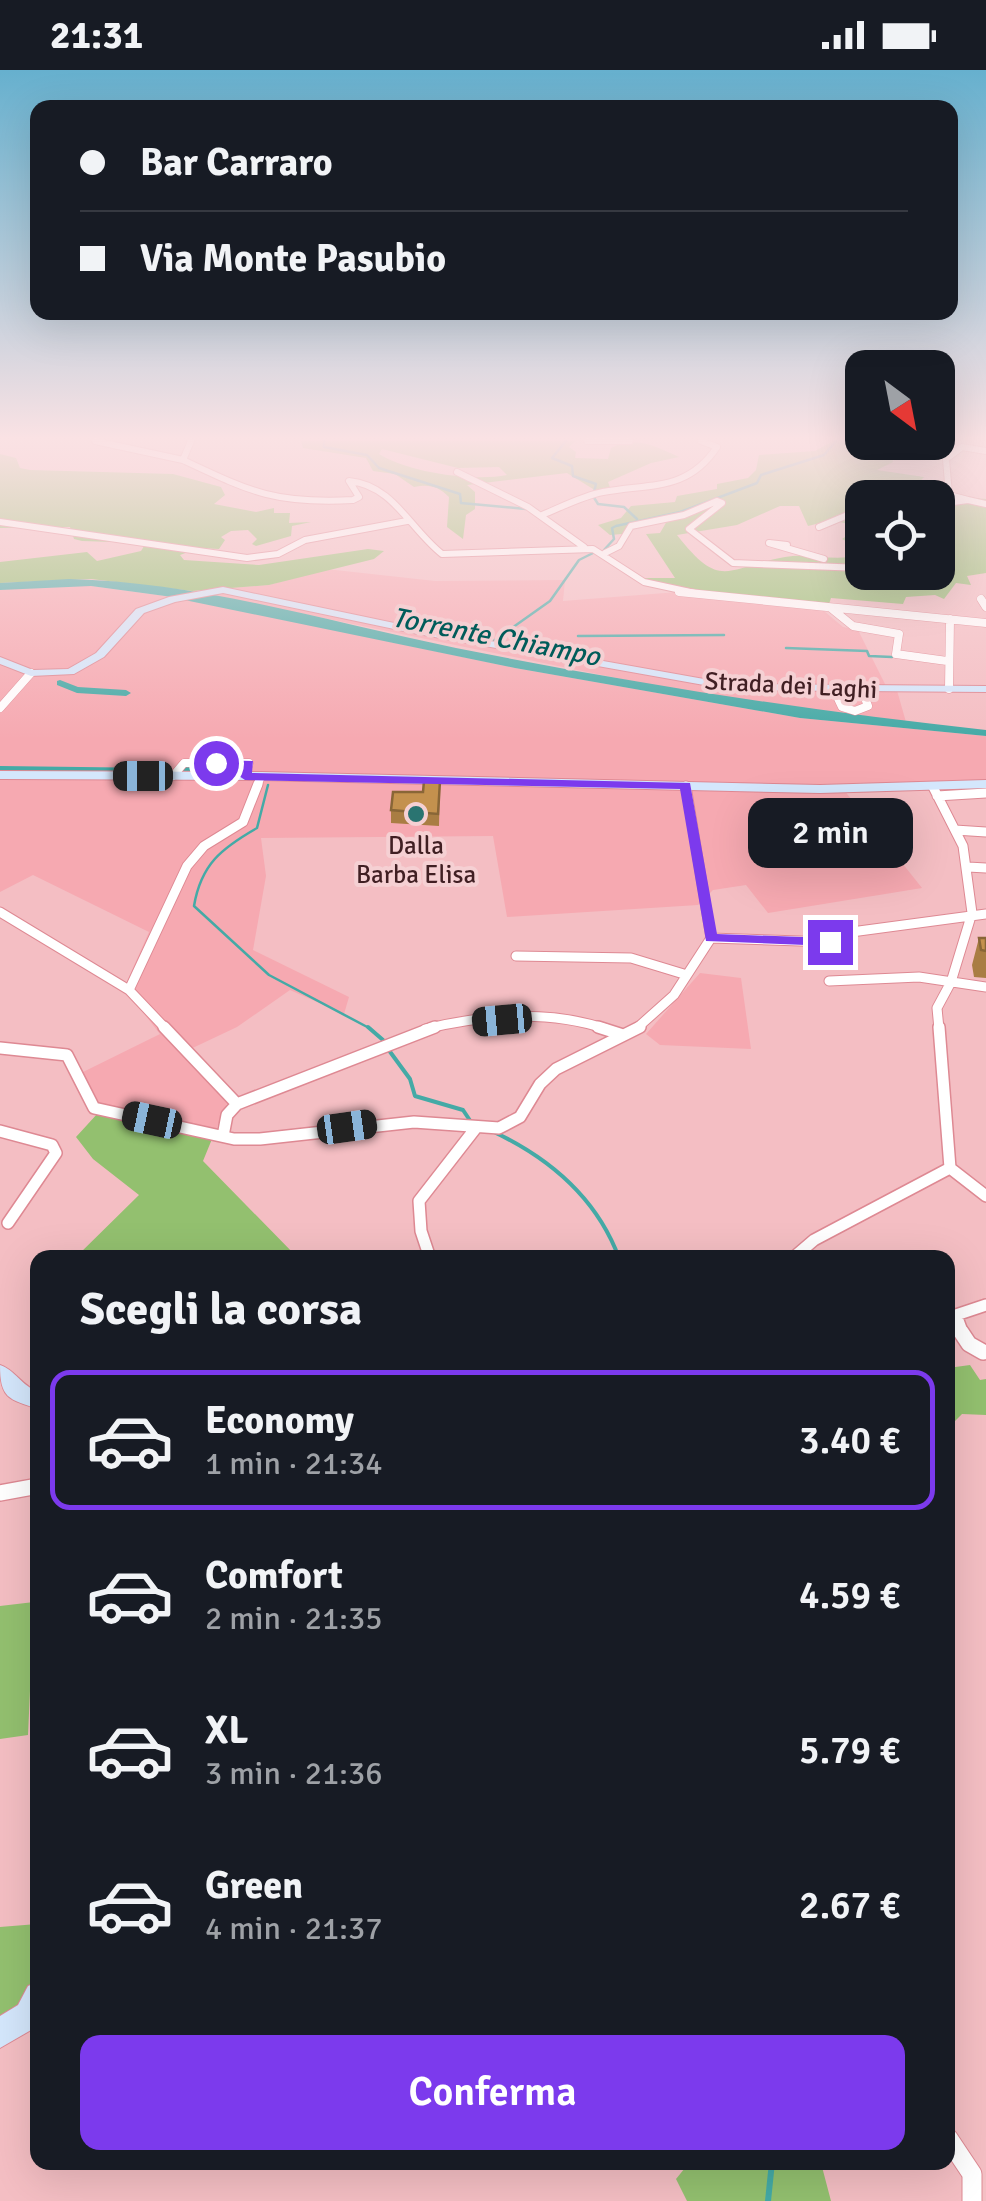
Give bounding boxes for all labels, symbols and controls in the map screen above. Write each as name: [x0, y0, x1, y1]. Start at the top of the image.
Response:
text: 21:31: [50, 12, 143, 59]
text: Bar Carraro: [140, 139, 333, 186]
text: Via Monte Pasubio: [140, 235, 446, 282]
north arrow: [845, 350, 955, 460]
map controls: [845, 350, 955, 590]
button: locate: [845, 480, 955, 590]
water label: Torrente Chiampo: [389, 600, 604, 674]
street label: Strada dei Laghi: [704, 665, 878, 705]
route start: [194, 741, 239, 786]
car: [113, 761, 173, 791]
callout: 2 min: [748, 797, 912, 867]
marker: Dalla Barba Elisa: [405, 803, 427, 825]
text: 2 min: [792, 813, 869, 852]
place label: Dalla Barba Elisa: [356, 830, 476, 890]
route end: [808, 920, 853, 965]
car: [471, 1002, 533, 1038]
car: [120, 1099, 184, 1141]
car: [315, 1108, 379, 1146]
text: Scegli la corsa: [80, 1282, 362, 1337]
icon: car: [85, 1395, 175, 1485]
text: Economy: [205, 1397, 354, 1444]
text: 3.40 €: [799, 1417, 900, 1464]
text: 1 min · 21:34: [205, 1444, 383, 1483]
icon: car: [85, 1550, 175, 1640]
text: Comfort: [205, 1552, 343, 1599]
text: 4.59 €: [799, 1572, 900, 1619]
text: 2 min · 21:35: [205, 1599, 383, 1638]
icon: car: [85, 1705, 175, 1795]
text: XL: [205, 1707, 248, 1754]
text: 5.79 €: [799, 1727, 900, 1774]
text: 3 min · 21:36: [205, 1754, 383, 1793]
icon: car: [85, 1860, 175, 1950]
text: Green: [205, 1862, 303, 1909]
text: 2.67 €: [799, 1882, 900, 1929]
text: 4 min · 21:37: [205, 1909, 383, 1948]
button: Conferma: [80, 2035, 905, 2150]

